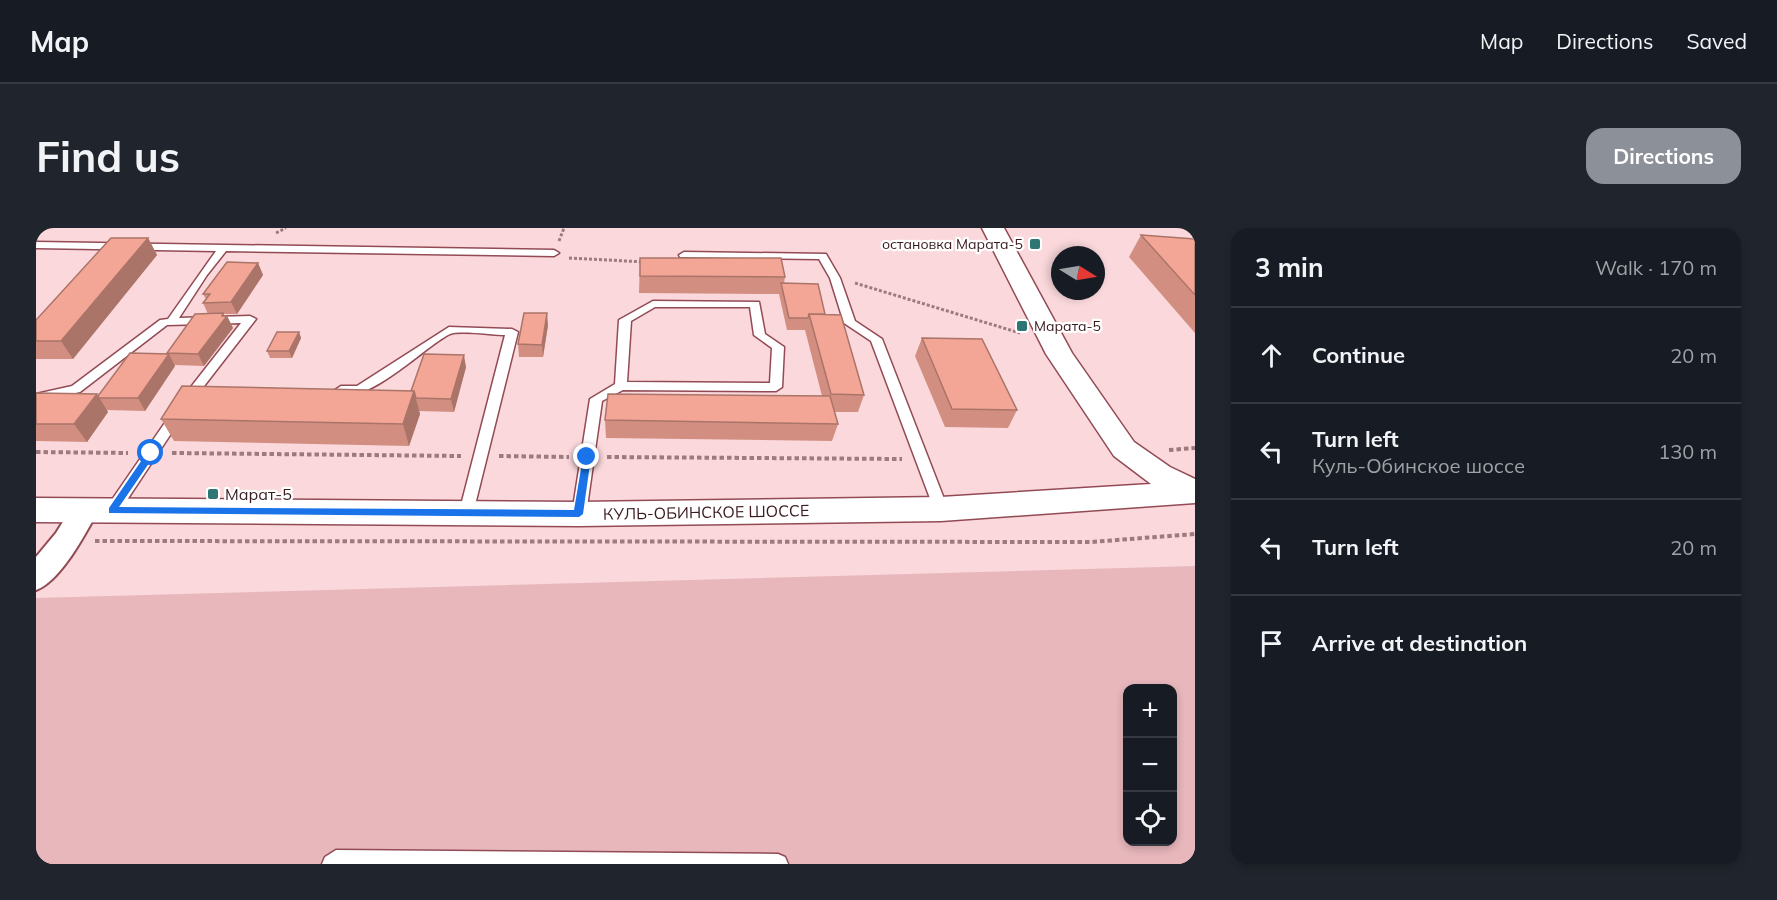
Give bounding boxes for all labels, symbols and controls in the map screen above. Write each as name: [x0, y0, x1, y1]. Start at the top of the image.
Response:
text: Map: [30, 24, 89, 59]
text: Map: [1480, 28, 1523, 54]
text: Directions: [1556, 28, 1653, 54]
text: Saved: [1686, 28, 1747, 54]
button: Directions: [1586, 128, 1741, 184]
text: Find us: [36, 130, 180, 183]
place label: остановка Марата-5: [882, 235, 1023, 253]
marker: остановка Марата-5: [1028, 237, 1042, 251]
north arrow: [1051, 246, 1105, 300]
text: 3 min: [1255, 251, 1324, 284]
text: Walk · 170 m: [1595, 255, 1717, 280]
place label: Марата-5: [1034, 317, 1101, 335]
marker: Марата-5: [1015, 319, 1029, 333]
icon: ahead: [1255, 339, 1288, 372]
text: Continue: [1312, 341, 1405, 369]
text: 20 m: [1670, 343, 1717, 368]
text: Turn left: [1312, 425, 1399, 453]
icon: left: [1255, 435, 1288, 468]
route start: [137, 439, 163, 465]
text: 130 m: [1658, 439, 1717, 464]
route end: [573, 443, 599, 469]
text: Куль-Обинское шоссе: [1312, 453, 1525, 478]
place label: Марат-5: [225, 484, 292, 504]
marker: Марат-5: [206, 487, 220, 501]
street label: КУЛЬ-ОБИНСКОЕ ШОССЕ: [603, 500, 809, 524]
icon: left: [1255, 531, 1288, 564]
text: Turn left: [1312, 533, 1399, 561]
text: 20 m: [1670, 535, 1717, 560]
icon: arrive: [1255, 627, 1288, 660]
text: Arrive at destination: [1312, 629, 1527, 657]
map controls: [1123, 684, 1177, 846]
button: +: [1123, 684, 1177, 738]
button: −: [1123, 738, 1177, 792]
button: locate: [1123, 792, 1177, 846]

